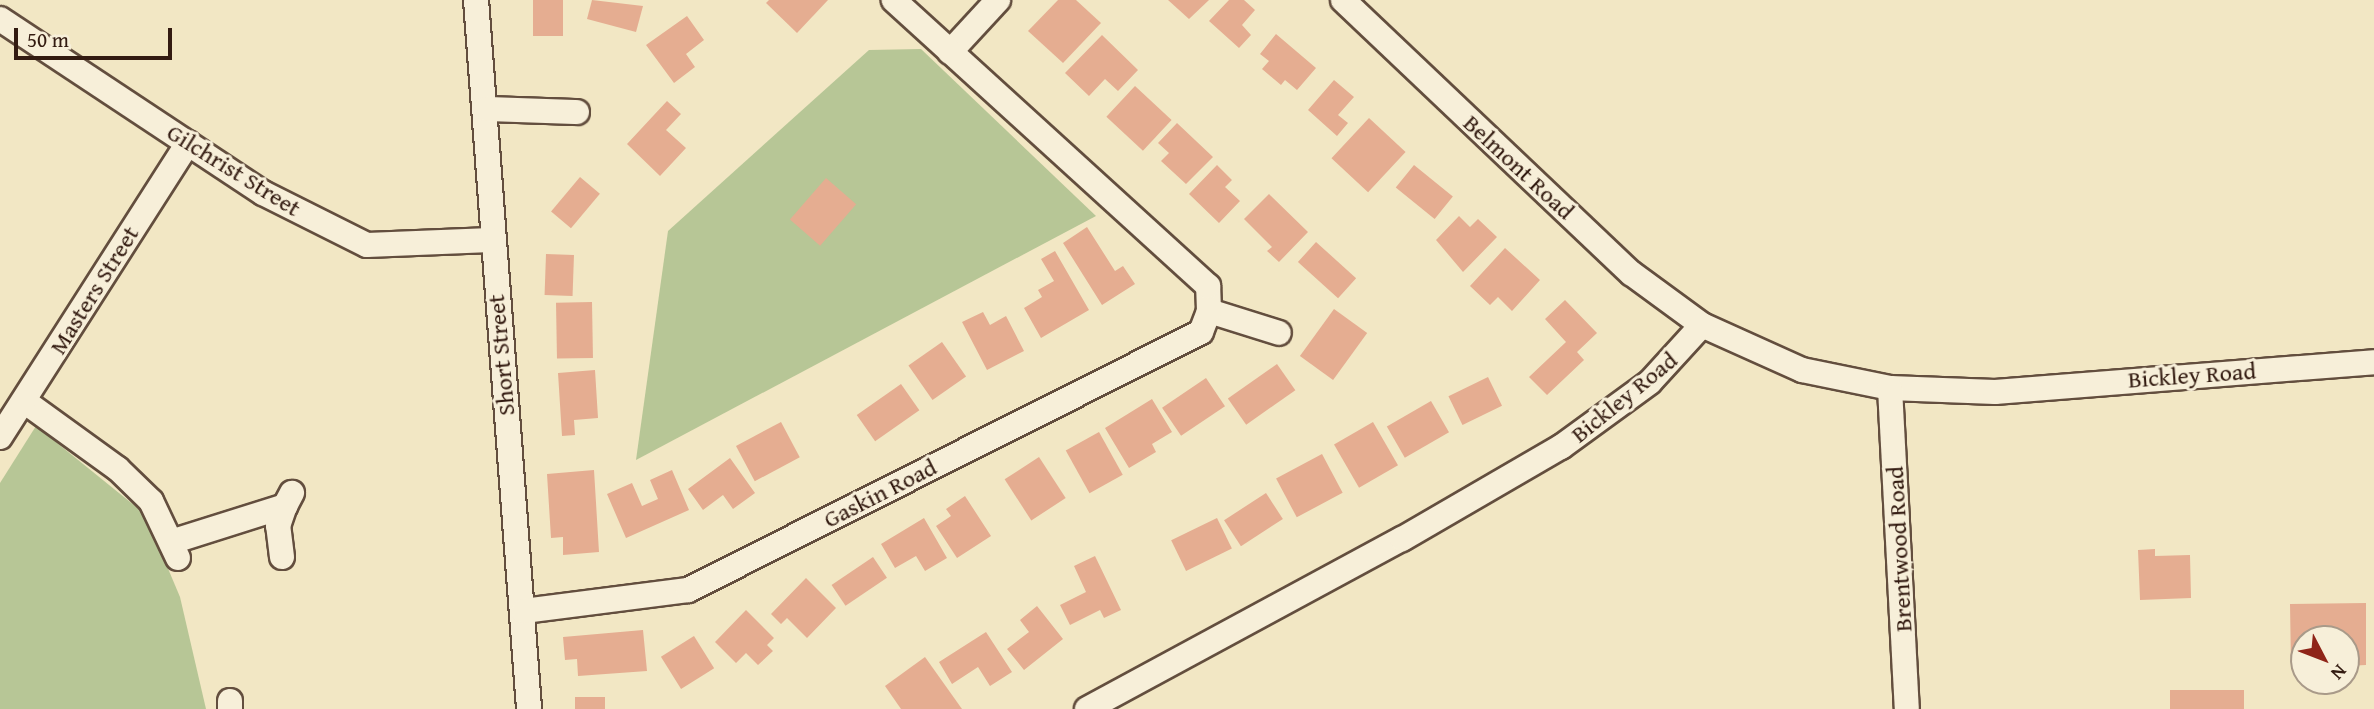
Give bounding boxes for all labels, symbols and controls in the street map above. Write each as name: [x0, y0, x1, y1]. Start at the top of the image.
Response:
scale bar: [18, 14, 175, 58]
text: 50 m: [27, 24, 69, 55]
street label: Belmont Road: [1458, 108, 1580, 226]
street label: Gilchrist Street: [162, 118, 306, 222]
street label: Masters Street: [43, 221, 145, 359]
street label: Short Street: [481, 293, 521, 417]
street label: Bickley Road: [1565, 345, 1683, 449]
street label: Bickley Road: [2127, 356, 2257, 394]
street label: Gaskin Road: [819, 452, 941, 534]
street label: Brentwood Road: [1880, 465, 1918, 633]
north arrow: [2290, 625, 2360, 695]
text: N: [2324, 659, 2354, 687]

